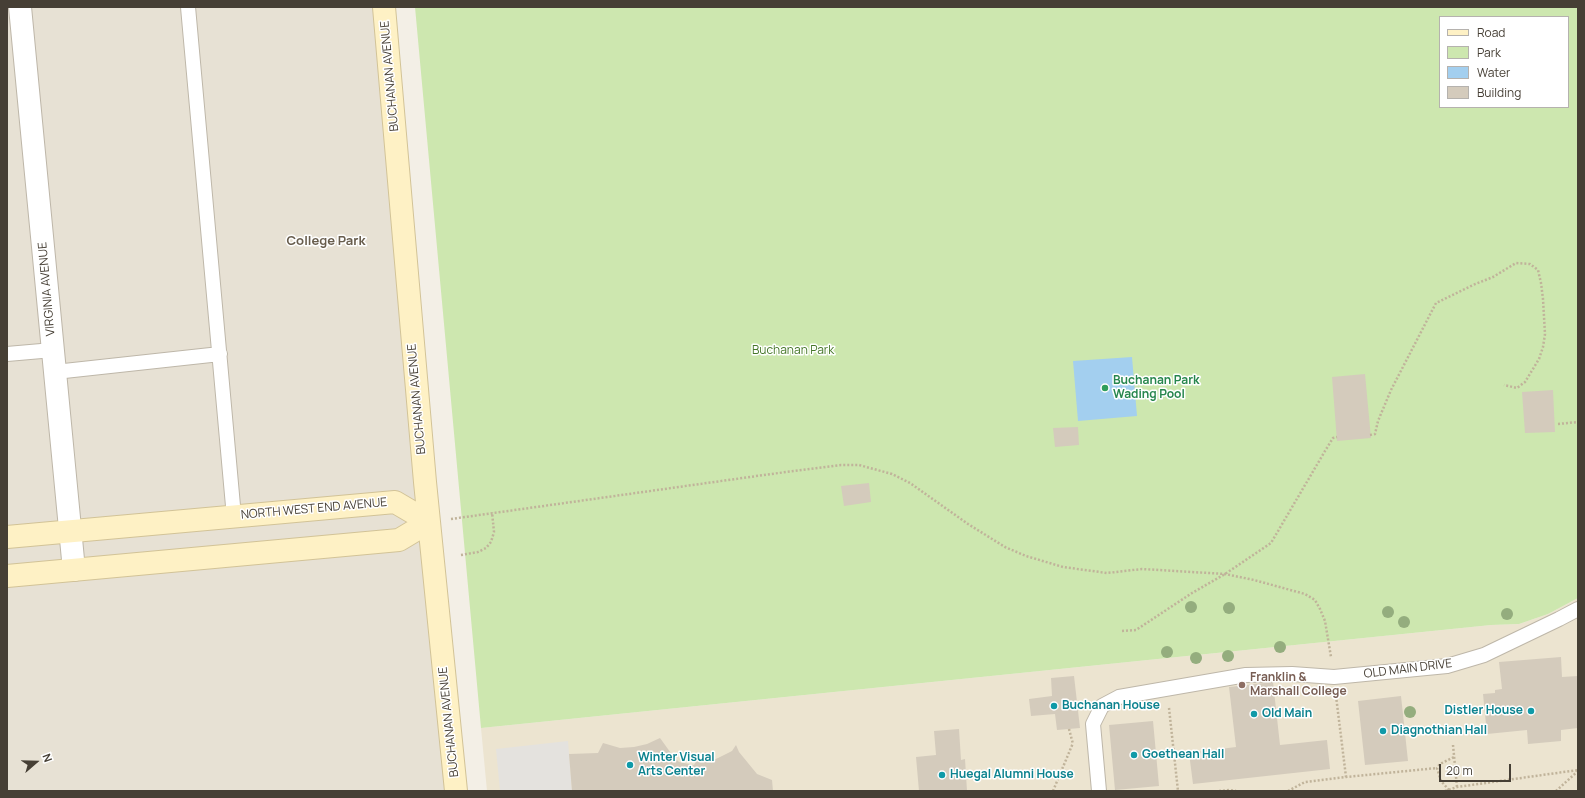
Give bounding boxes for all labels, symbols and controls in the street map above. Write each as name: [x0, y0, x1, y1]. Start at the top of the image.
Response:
legend: [1439, 16, 1569, 108]
street label: BUCHANAN AVENUE: [378, 20, 402, 132]
text: Road: [1477, 24, 1505, 41]
text: Park: [1477, 44, 1501, 61]
text: Water: [1477, 64, 1510, 81]
text: Building: [1477, 84, 1521, 101]
district label: College Park: [287, 233, 365, 249]
street label: VIRGINIA AVENUE: [36, 241, 58, 337]
street label: BUCHANAN AVENUE: [405, 343, 429, 455]
park label: Buchanan Park: [752, 344, 834, 358]
place label: Buchanan Park Wading Pool: [1113, 374, 1199, 402]
marker: Buchanan Park Wading Pool: [1100, 383, 1110, 393]
street label: NORTH WEST END AVENUE: [240, 495, 388, 523]
street label: OLD MAIN DRIVE: [1363, 656, 1453, 682]
street label: BUCHANAN AVENUE: [436, 666, 462, 778]
place label: Franklin & Marshall College: [1250, 671, 1347, 699]
marker: Franklin & Marshall College: [1237, 680, 1247, 690]
place label: Buchanan House: [1062, 699, 1160, 713]
marker: Buchanan House: [1049, 701, 1059, 711]
place label: Distler House: [1444, 704, 1523, 718]
marker: Distler House: [1526, 706, 1536, 716]
place label: Old Main: [1262, 707, 1312, 721]
marker: Old Main: [1249, 709, 1259, 719]
place label: Diagnothian Hall: [1391, 724, 1487, 738]
marker: Diagnothian Hall: [1378, 726, 1388, 736]
north arrow: [16, 742, 56, 782]
place label: Goethean Hall: [1142, 748, 1224, 762]
marker: Goethean Hall: [1129, 750, 1139, 760]
text: N: [39, 751, 56, 764]
place label: Winter Visual Arts Center: [638, 751, 715, 779]
scale bar: [1441, 756, 1513, 782]
marker: Winter Visual Arts Center: [625, 760, 635, 770]
text: 20 m: [1446, 762, 1473, 779]
place label: Huegal Alumni House: [950, 768, 1074, 782]
marker: Huegal Alumni House: [937, 770, 947, 780]

